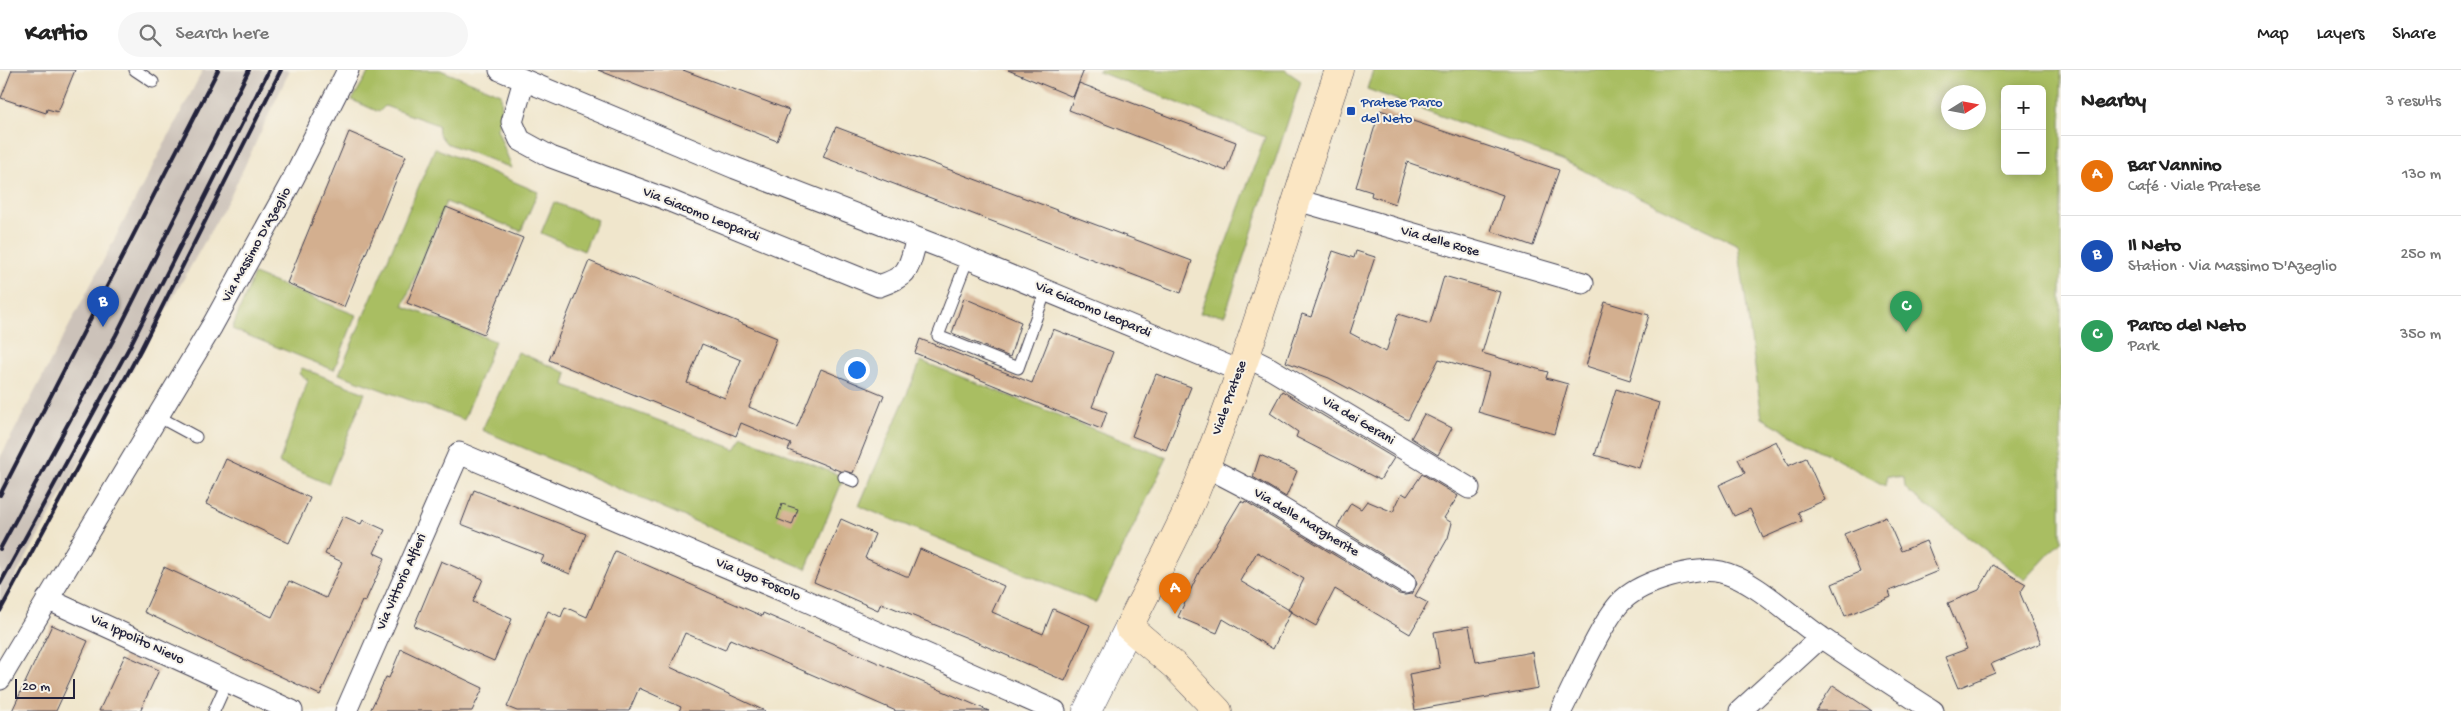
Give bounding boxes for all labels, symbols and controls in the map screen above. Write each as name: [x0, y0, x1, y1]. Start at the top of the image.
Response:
search box: [118, 12, 468, 57]
text: Kartio: [25, 20, 88, 49]
icon: search: [136, 21, 164, 49]
text: Search here: [176, 23, 269, 46]
text: Map: [2257, 24, 2289, 45]
text: Layers: [2317, 24, 2364, 45]
text: Share: [2392, 24, 2436, 45]
north arrow: [1941, 85, 1986, 130]
map controls: [2001, 85, 2046, 175]
button: +: [2001, 85, 2046, 130]
text: Nearby: [2081, 90, 2146, 115]
text: 3 results: [2386, 93, 2441, 112]
place label: Pratese Parco del Neto: [1360, 95, 1443, 128]
marker: Pratese Parco del Neto: [1345, 105, 1357, 117]
button: −: [2001, 130, 2046, 175]
text: Bar Vannino: [2128, 155, 2222, 178]
text: A: [2092, 166, 2102, 185]
text: 130 m: [2402, 166, 2441, 185]
text: Café · Viale Pratese: [2128, 178, 2260, 197]
street label: Via Giacomo Leopardi: [639, 183, 762, 246]
street label: Via Massimo D'Azeglio: [218, 184, 296, 306]
street label: Via delle Rose: [1398, 222, 1482, 262]
text: Il Neto: [2128, 235, 2181, 258]
text: B: [2093, 246, 2101, 265]
text: 250 m: [2401, 246, 2441, 265]
text: Station · Via Massimo D'Azeglio: [2128, 258, 2337, 277]
street label: Via Giacomo Leopardi: [1031, 277, 1154, 342]
pin: B: [87, 286, 119, 327]
pin: C: [1890, 291, 1922, 332]
text: Parco del Neto: [2128, 315, 2246, 338]
text: C: [2093, 326, 2101, 345]
text: 350 m: [2400, 326, 2441, 345]
text: Park: [2128, 338, 2159, 357]
your location: [844, 357, 870, 383]
street label: Viale Pratese: [1208, 358, 1252, 438]
street label: Via dei Gerani: [1318, 392, 1398, 449]
street label: Via delle Margherite: [1249, 484, 1363, 562]
street label: Via Vittorio Alfieri: [373, 531, 431, 634]
street label: Via Ugo Foscolo: [712, 554, 803, 606]
pin: A: [1159, 573, 1191, 614]
street label: Via Ippolito Nievo: [86, 610, 187, 669]
scale bar: [15, 676, 75, 699]
text: 20 m: [22, 679, 50, 696]

